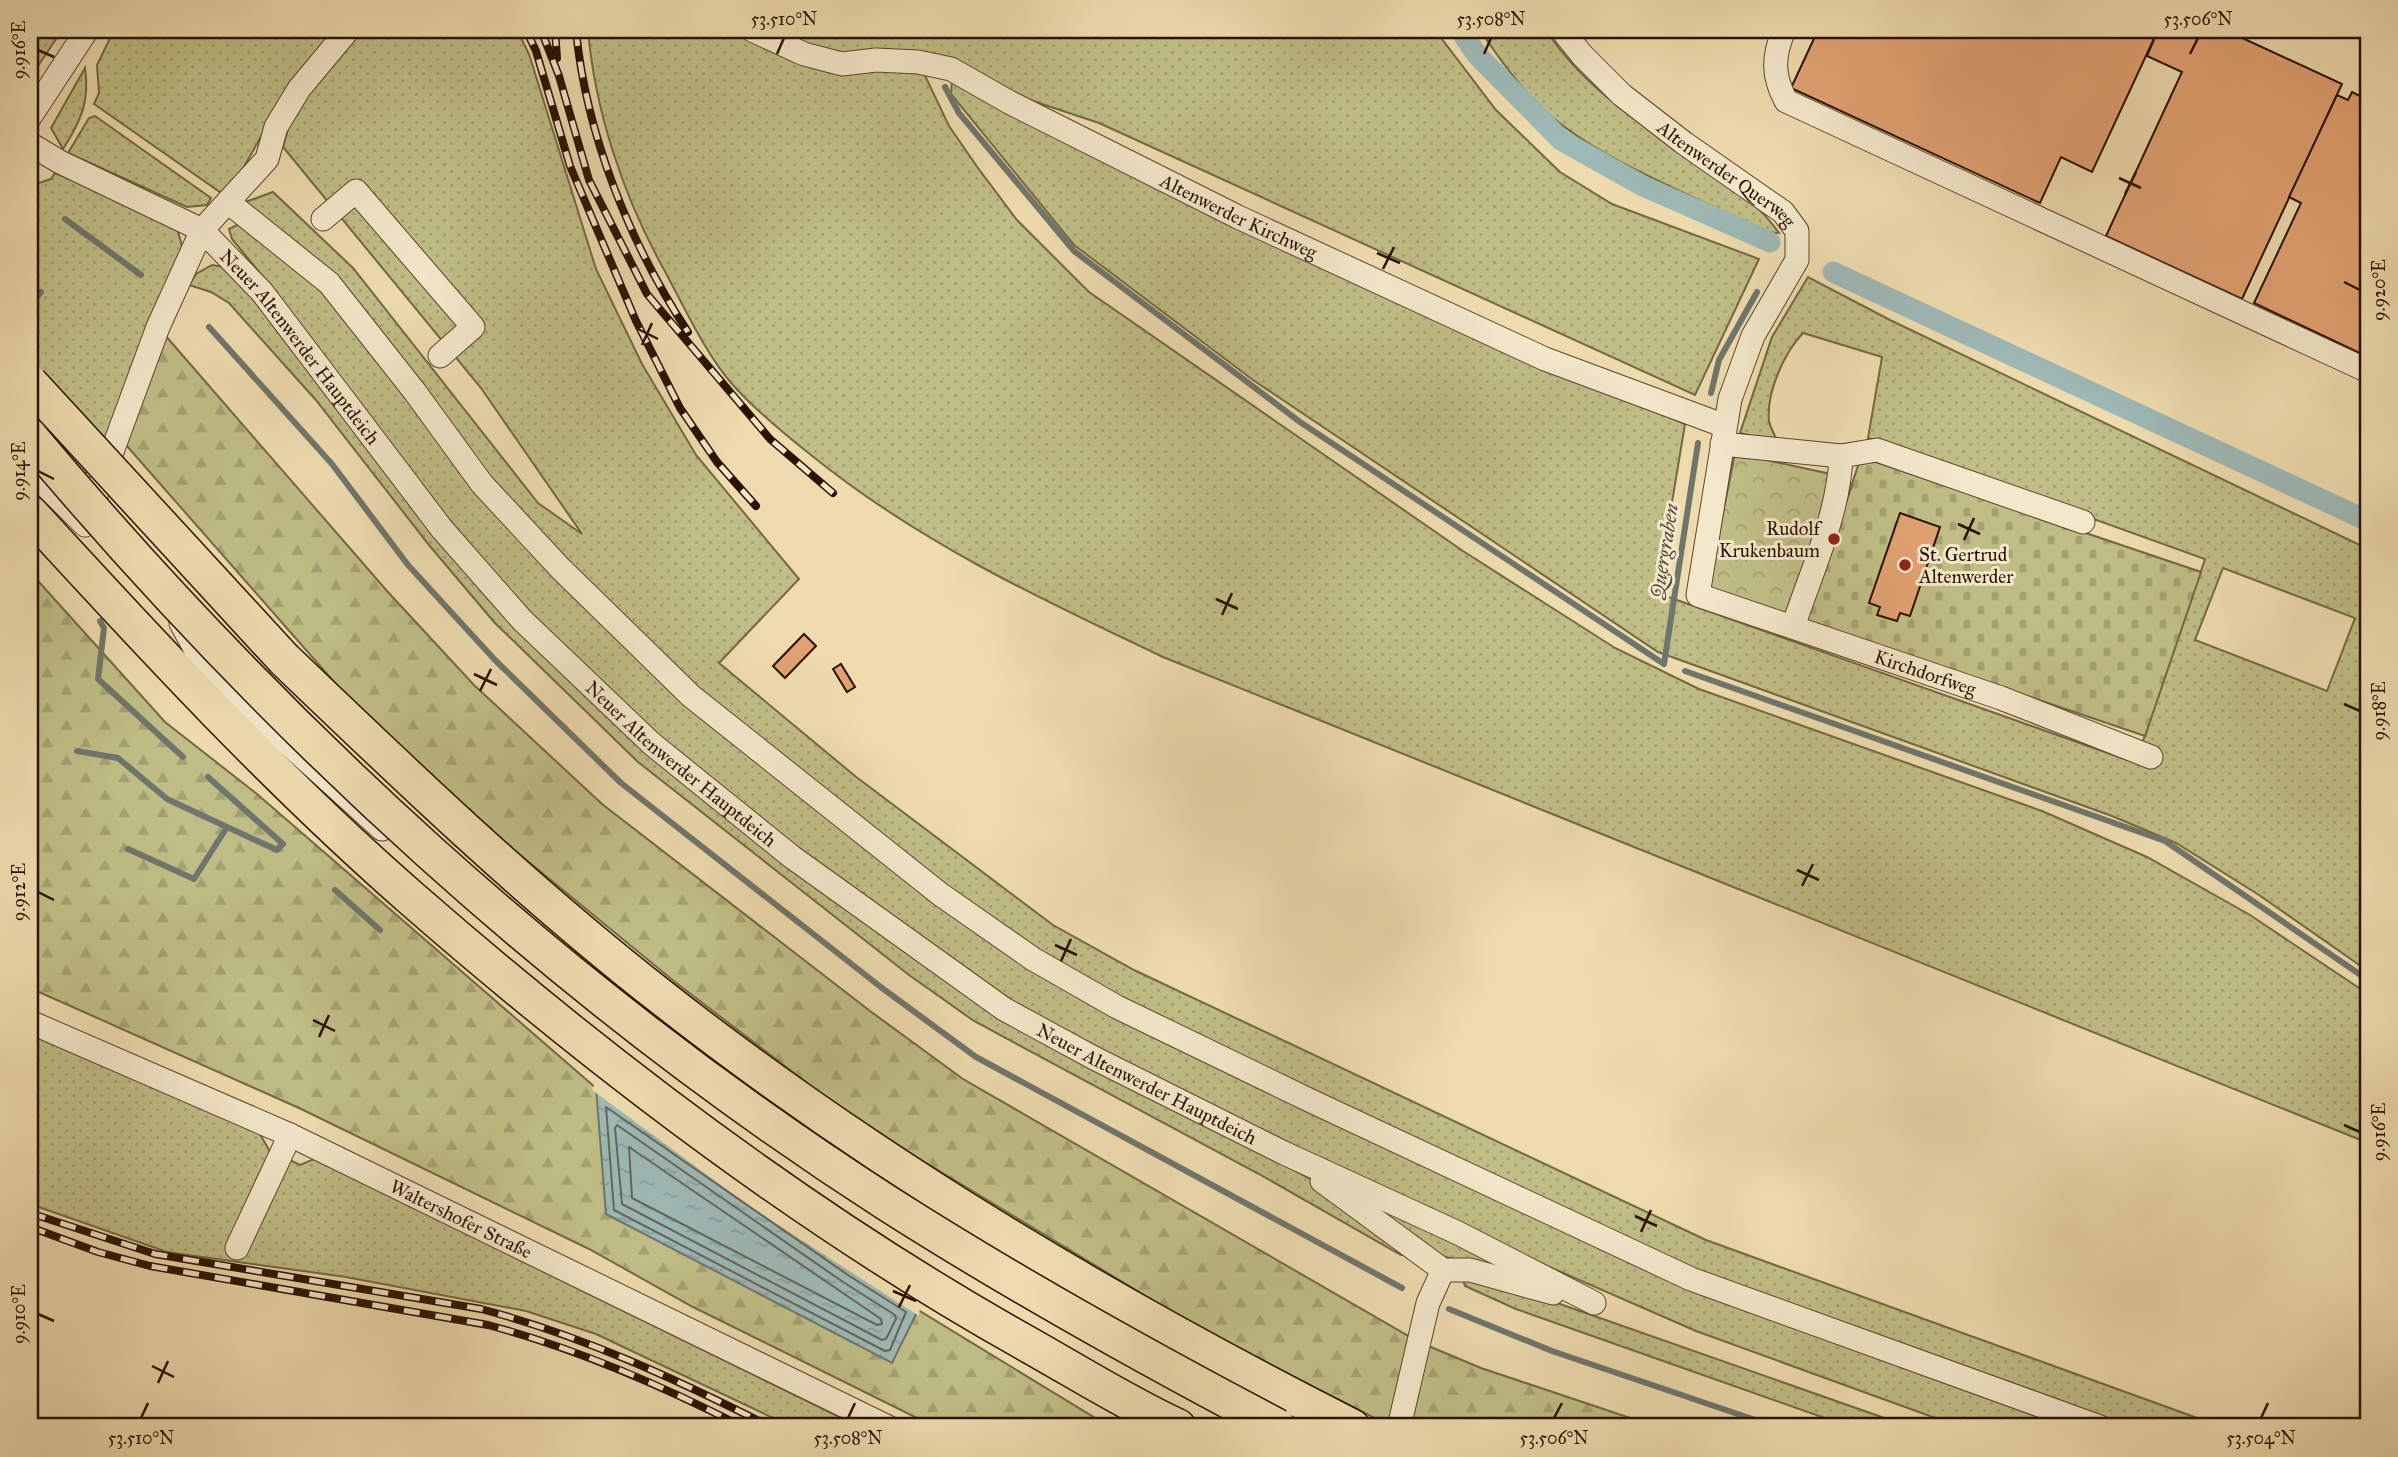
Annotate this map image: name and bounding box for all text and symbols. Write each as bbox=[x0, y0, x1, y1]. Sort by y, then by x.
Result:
text: 53.510°N bbox=[751, 8, 817, 30]
text: 53.508°N bbox=[1456, 8, 1526, 30]
text: 53.506°N bbox=[2164, 8, 2232, 30]
text: 9.916°E bbox=[8, 21, 30, 79]
street label: Altenwerder Querweg bbox=[1652, 115, 1802, 232]
street label: Altenwerder Kirchweg bbox=[1156, 168, 1321, 265]
street label: Neuer Altenwerder Hauptdeich bbox=[215, 244, 385, 449]
text: 9.920°E bbox=[2368, 259, 2390, 321]
text: 9.914°E bbox=[8, 441, 30, 501]
water label: Quergraben bbox=[1643, 501, 1684, 601]
place label: Rudolf Krukenbaum bbox=[1719, 517, 1823, 562]
marker: Rudolf Krukenbaum bbox=[1826, 531, 1842, 547]
place label: St. Gertrud Altenwerder bbox=[1918, 543, 2014, 588]
marker: St. Gertrud Altenwerder bbox=[1897, 557, 1913, 573]
street label: Kirchdorfweg bbox=[1872, 644, 1980, 701]
street label: Neuer Altenwerder Hauptdeich bbox=[581, 676, 782, 852]
text: 9.918°E bbox=[2368, 681, 2390, 741]
text: 9.912°E bbox=[8, 863, 30, 921]
street label: Neuer Altenwerder Hauptdeich bbox=[1033, 1018, 1261, 1149]
text: 9.916°E bbox=[2368, 1103, 2390, 1161]
street label: Waltershofer Straße bbox=[386, 1174, 536, 1263]
text: 9.910°E bbox=[8, 1284, 30, 1344]
text: 53.510°N bbox=[108, 1427, 174, 1449]
text: 53.508°N bbox=[813, 1427, 883, 1449]
text: 53.506°N bbox=[1520, 1427, 1588, 1449]
text: 53.504°N bbox=[2226, 1427, 2296, 1449]

